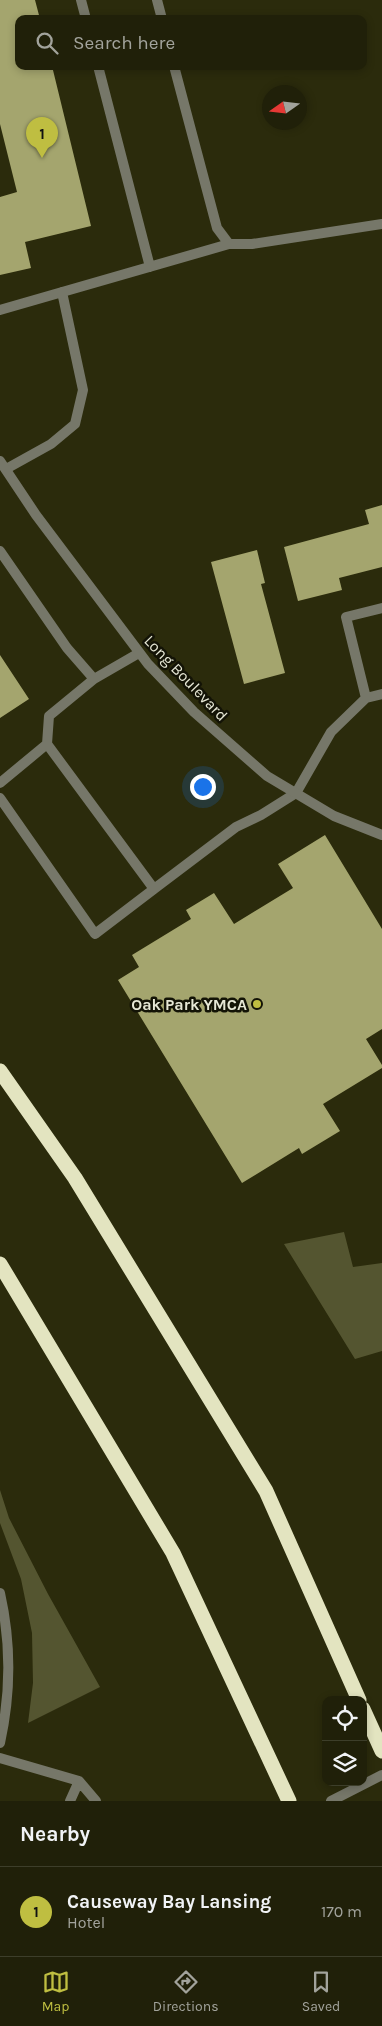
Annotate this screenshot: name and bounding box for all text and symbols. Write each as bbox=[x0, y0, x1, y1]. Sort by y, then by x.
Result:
search box bbox=[15, 15, 367, 70]
icon: search bbox=[33, 29, 61, 57]
text: Search here bbox=[73, 32, 175, 54]
north arrow bbox=[262, 85, 307, 130]
pin: 1 bbox=[26, 117, 58, 158]
street label: Long Boulevard bbox=[140, 631, 232, 725]
your location bbox=[190, 774, 216, 800]
place label: Oak Park YMCA bbox=[131, 995, 247, 1014]
marker: Oak Park YMCA bbox=[251, 998, 263, 1010]
map controls bbox=[322, 1696, 367, 1786]
button: locate bbox=[322, 1696, 367, 1741]
button: layers bbox=[322, 1741, 367, 1786]
text: Nearby bbox=[20, 1822, 90, 1846]
text: Causeway Bay Lansing bbox=[67, 1891, 271, 1913]
text: 1 bbox=[33, 1902, 39, 1921]
text: 170 m bbox=[321, 1902, 362, 1921]
text: Hotel bbox=[67, 1913, 105, 1932]
tab: Map bbox=[42, 1968, 70, 2015]
tab: Directions bbox=[153, 1968, 219, 2015]
tab: Saved bbox=[302, 1968, 340, 2015]

